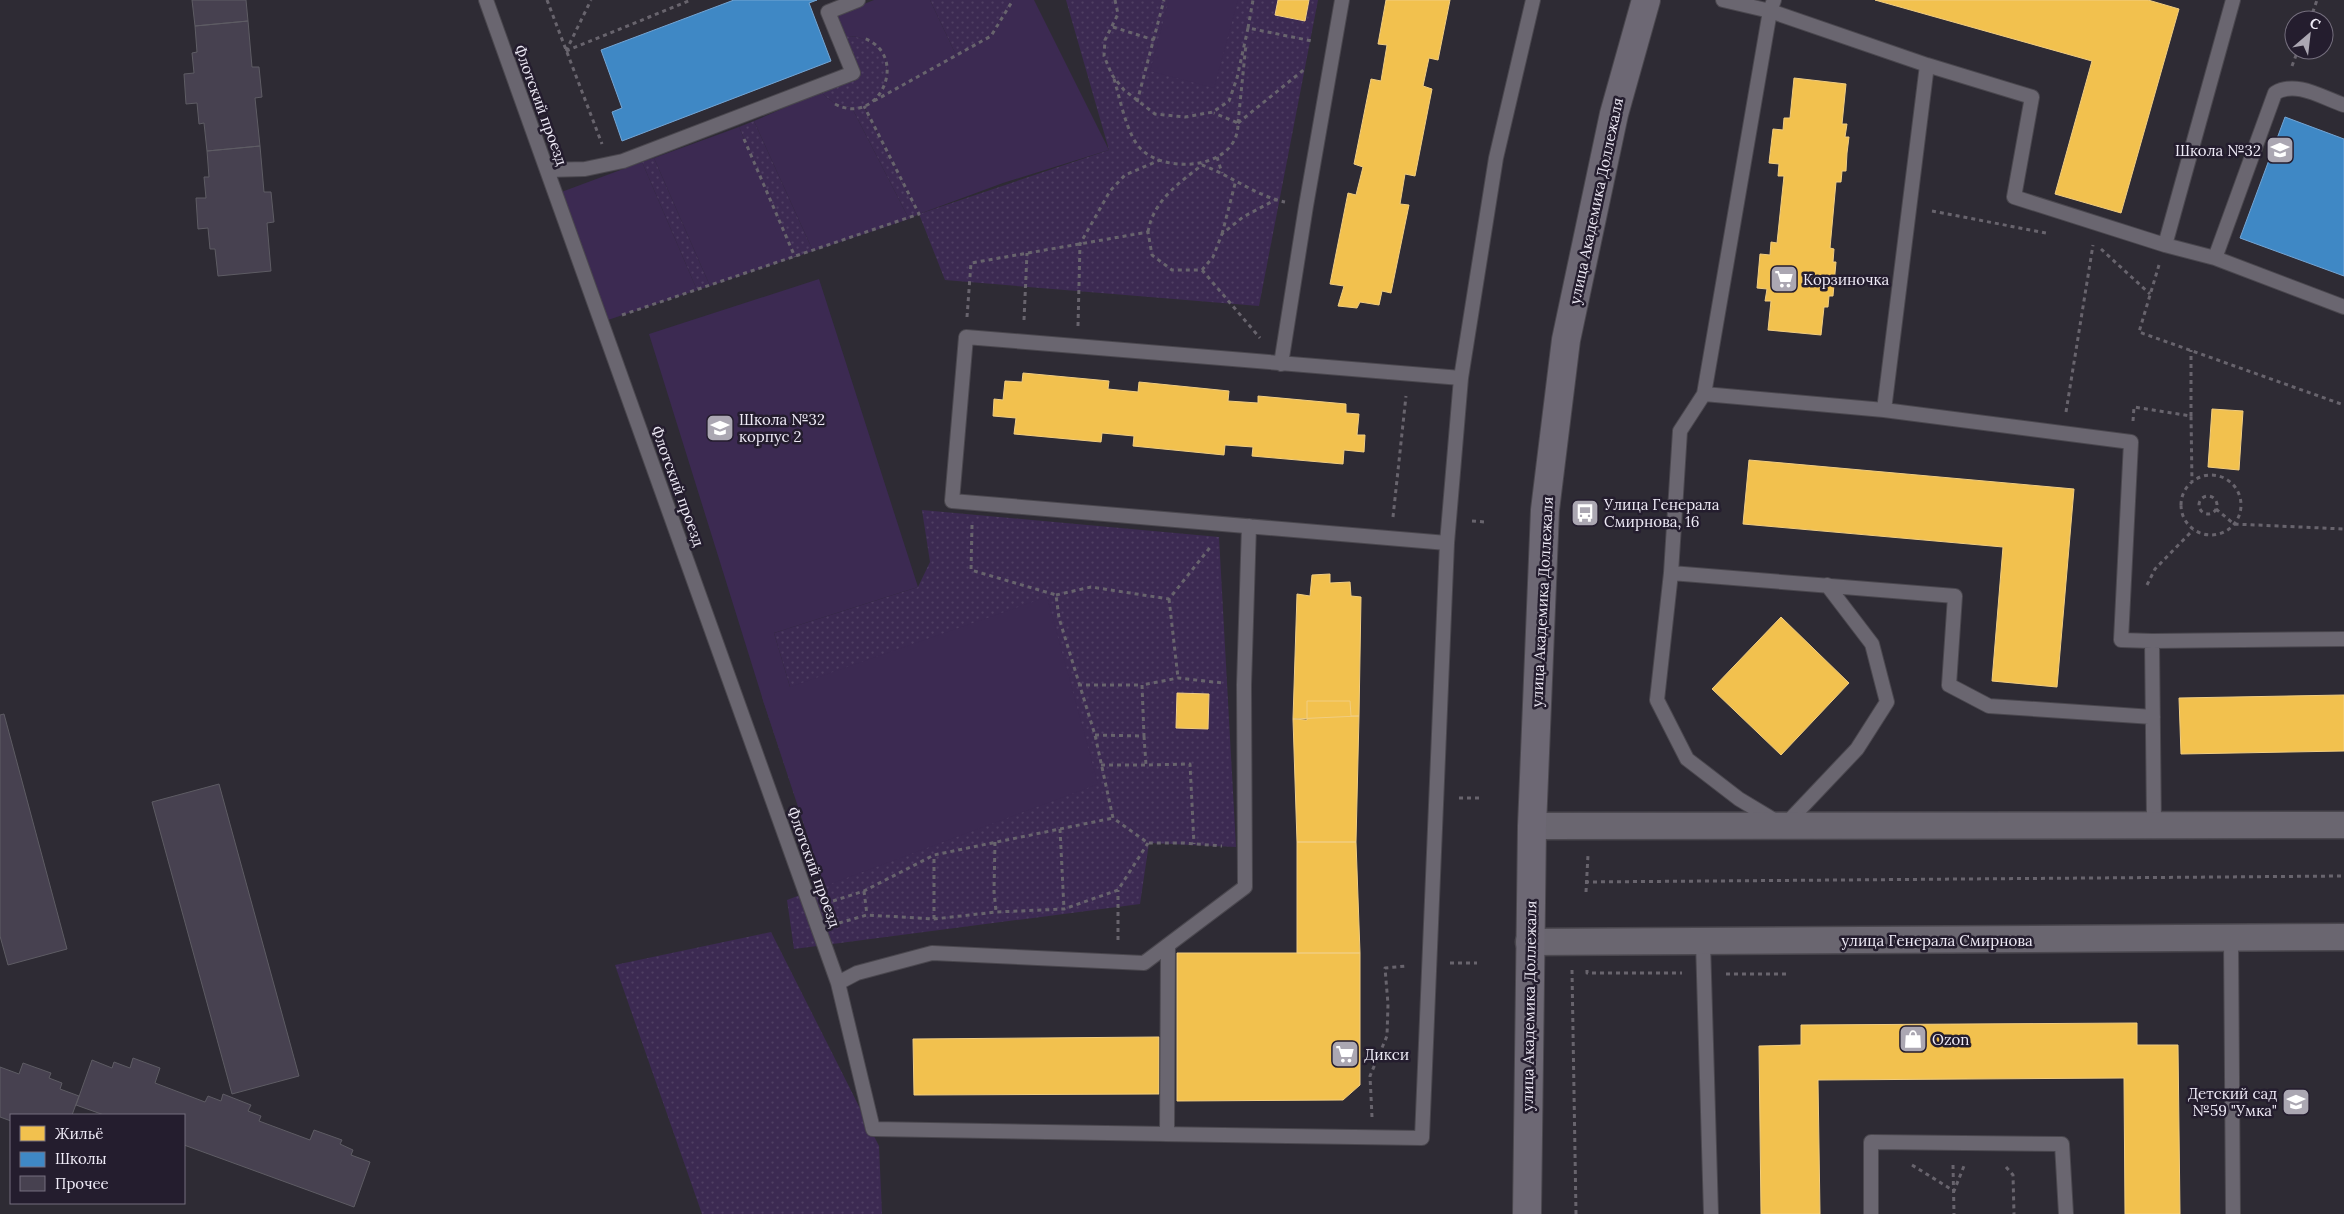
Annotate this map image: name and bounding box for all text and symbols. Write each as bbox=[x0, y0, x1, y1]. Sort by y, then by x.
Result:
north arrow bbox=[2284, 10, 2334, 60]
text: С bbox=[2307, 13, 2324, 34]
street label: Флотский проезд bbox=[510, 42, 572, 168]
street label: улица Академика Доллежаля bbox=[1565, 96, 1627, 306]
school or university icon: Школа №32 bbox=[2265, 135, 2295, 165]
place label: Школа №32 bbox=[2175, 141, 2261, 160]
supermarket icon: Корзиночка bbox=[1769, 264, 1799, 294]
place label: Корзиночка bbox=[1803, 270, 1890, 289]
place label: Школа №32 корпус 2 bbox=[739, 410, 825, 446]
school or university icon: Школа №32 корпус 2 bbox=[705, 413, 735, 443]
street label: Флотский проезд bbox=[647, 423, 709, 549]
place label: Улица Генерала Смирнова, 16 bbox=[1603, 495, 1720, 531]
street label: улица Академика Доллежаля bbox=[1527, 496, 1557, 708]
bus stop icon: Улица Генерала Смирнова, 16 bbox=[1570, 498, 1600, 528]
street label: Флотский проезд bbox=[783, 804, 845, 930]
street label: улица Академика Доллежаля bbox=[1518, 900, 1540, 1112]
street label: улица Генерала Смирнова bbox=[1841, 931, 2033, 950]
shop icon: Ozon bbox=[1898, 1024, 1928, 1054]
place label: Ozon bbox=[1932, 1030, 1969, 1049]
supermarket icon: Дикси bbox=[1330, 1039, 1360, 1069]
place label: Дикси bbox=[1364, 1045, 1409, 1064]
place label: Детский сад №59 "Умка" bbox=[2188, 1084, 2277, 1120]
school or university icon: Детский сад №59 "Умка" bbox=[2281, 1087, 2311, 1117]
legend bbox=[10, 1114, 185, 1204]
text: Жильё bbox=[55, 1124, 103, 1143]
text: Школы bbox=[55, 1149, 107, 1168]
text: Прочее bbox=[55, 1174, 109, 1193]

